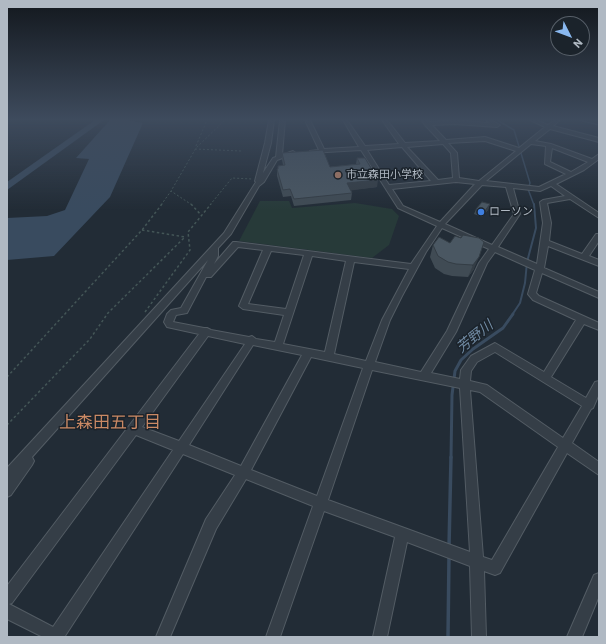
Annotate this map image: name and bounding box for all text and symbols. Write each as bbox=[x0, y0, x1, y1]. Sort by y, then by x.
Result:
north arrow bbox=[550, 16, 590, 56]
text: N bbox=[570, 36, 586, 51]
place label: 市立森田小学校 bbox=[346, 168, 423, 182]
marker: 市立森田小学校 bbox=[333, 170, 343, 180]
place label: ローソン bbox=[489, 205, 533, 219]
marker: ローソン bbox=[476, 207, 486, 217]
water label: 芳野川 bbox=[453, 317, 497, 357]
district label: 上森田五丁目 bbox=[59, 413, 161, 433]

